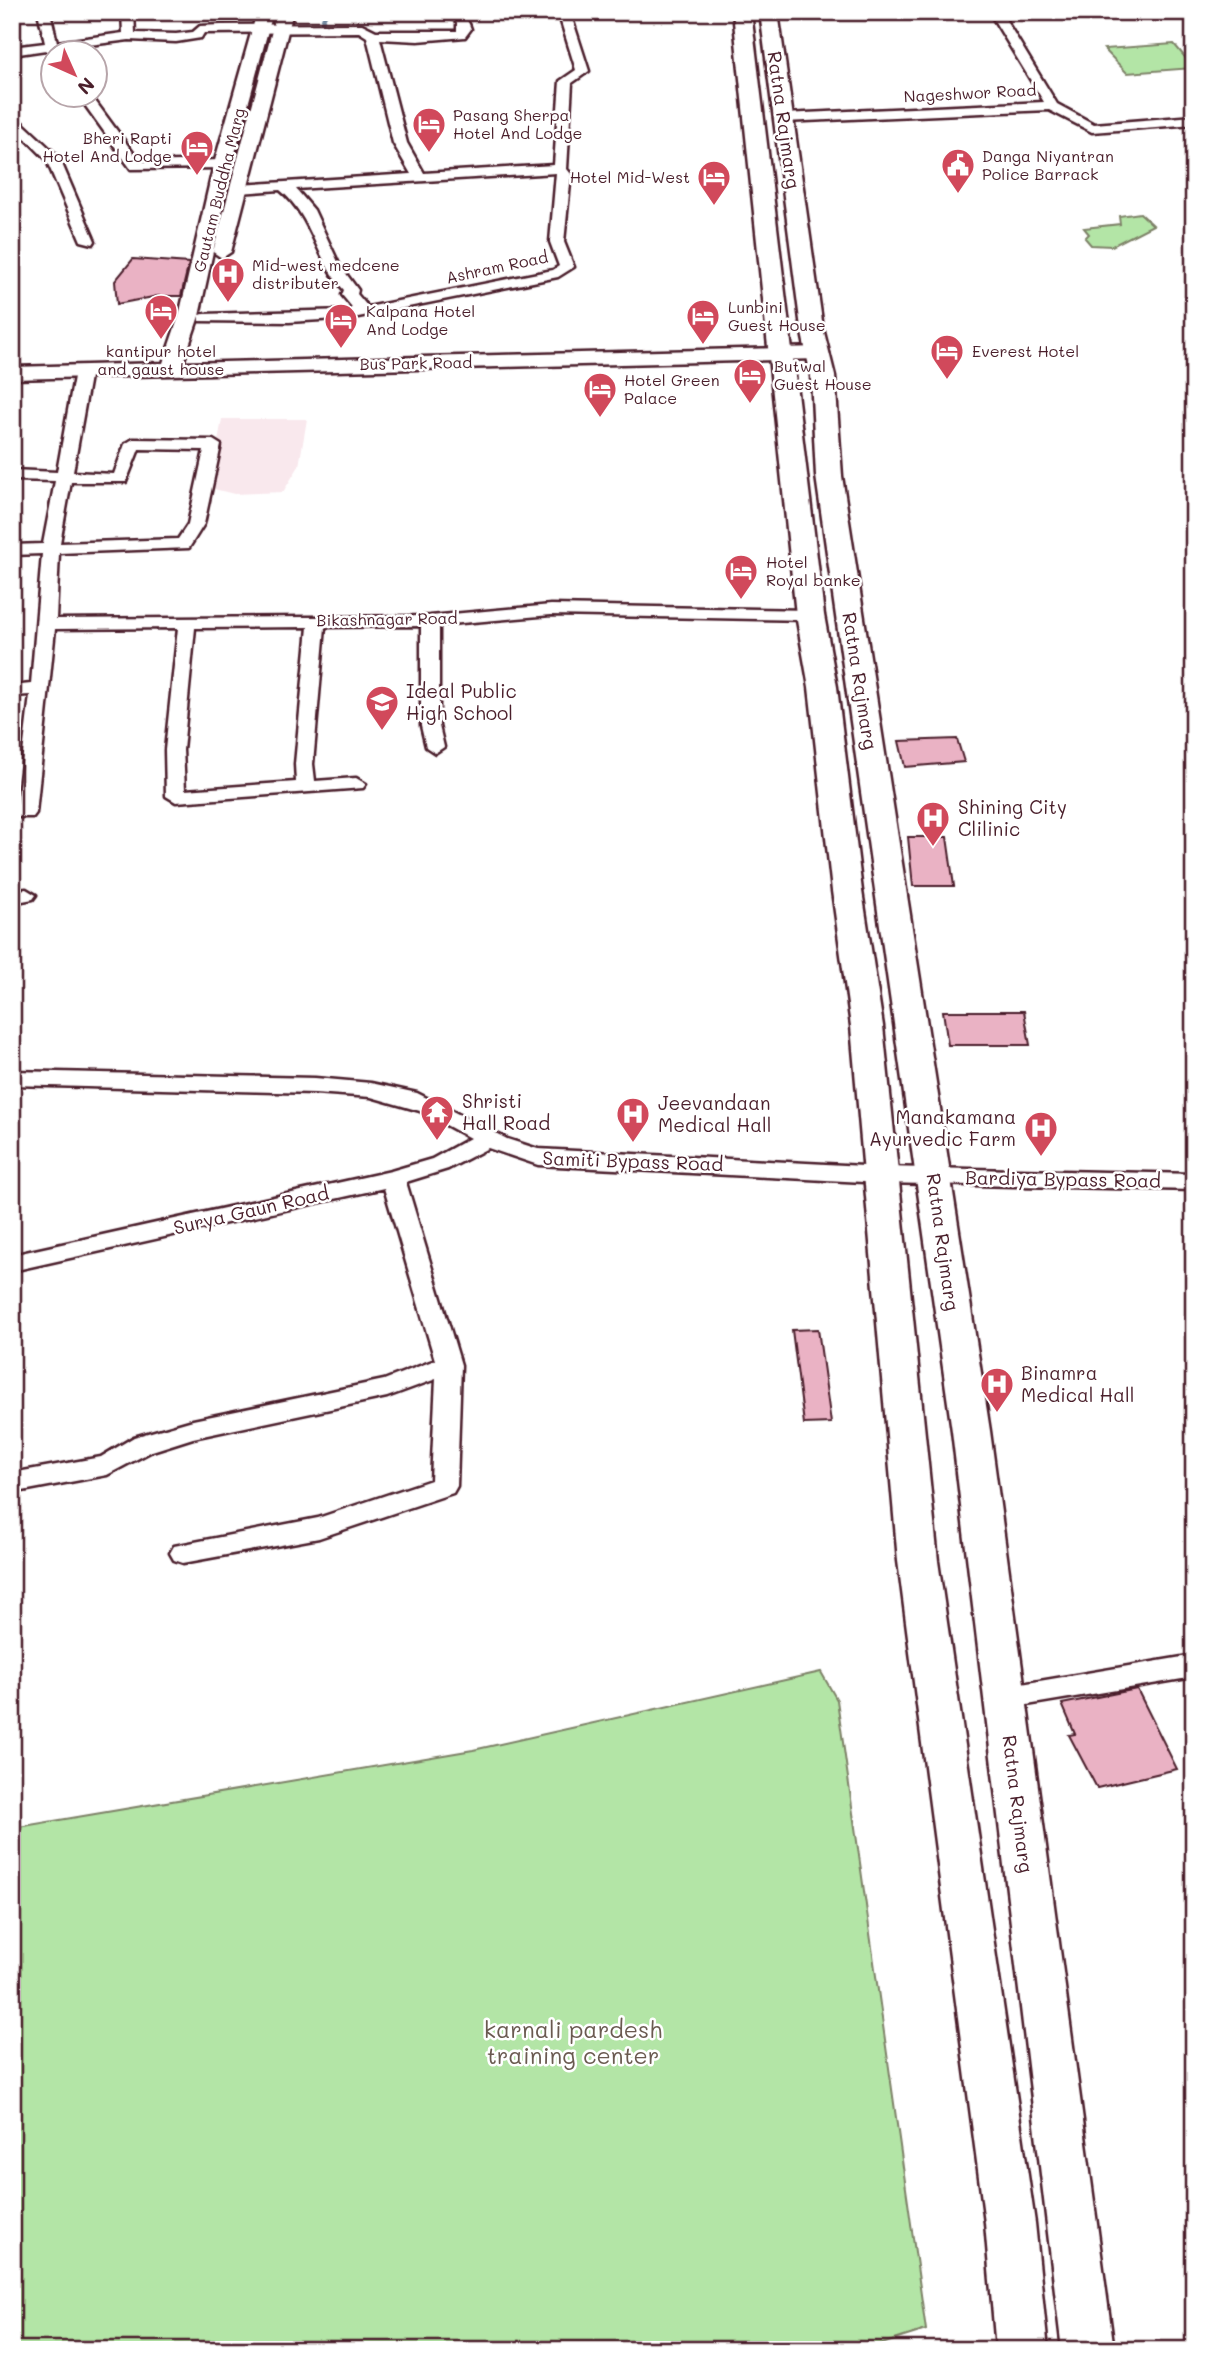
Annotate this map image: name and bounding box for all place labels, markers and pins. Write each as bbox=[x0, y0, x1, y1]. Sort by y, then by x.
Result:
place label: Pasang Sherpa Hotel And Lodge bbox=[453, 104, 582, 143]
hotel icon: Pasang Sherpa Hotel And Lodge bbox=[410, 105, 448, 154]
place label: Bheri Rapti Hotel And Lodge bbox=[43, 127, 172, 166]
hotel icon: Bheri Rapti Hotel And Lodge bbox=[178, 128, 216, 177]
place label: Danga Niyantran Police Barrack bbox=[982, 145, 1114, 184]
public building icon: Danga Niyantran Police Barrack bbox=[939, 146, 977, 195]
hotel icon: Hotel Mid-West bbox=[695, 158, 733, 207]
place label: Hotel Mid-West bbox=[570, 166, 690, 187]
place label: Mid-west medcene distributer bbox=[252, 254, 400, 293]
hospital icon: Mid-west medcene distributer bbox=[209, 255, 247, 304]
hotel icon: kantipur hotel and gaust house bbox=[142, 292, 180, 341]
place label: Lunbini Guest House bbox=[728, 296, 826, 335]
hotel icon: Lunbini Guest House bbox=[684, 297, 722, 346]
place label: Kalpana Hotel And Lodge bbox=[366, 300, 475, 339]
hotel icon: Kalpana Hotel And Lodge bbox=[322, 301, 360, 350]
hotel icon: Everest Hotel bbox=[928, 332, 966, 381]
place label: kantipur hotel and gaust house bbox=[98, 340, 224, 379]
place label: Everest Hotel bbox=[972, 340, 1079, 361]
place label: Butwal Guest House bbox=[774, 355, 872, 394]
hotel icon: Butwal Guest House bbox=[731, 356, 769, 405]
place label: Hotel Green Palace bbox=[624, 369, 720, 408]
hotel icon: Hotel Green Palace bbox=[581, 370, 619, 419]
place label: Hotel Royal banke bbox=[766, 551, 861, 590]
hotel icon: Hotel Royal banke bbox=[722, 552, 760, 601]
place label: Ideal Public High School bbox=[406, 678, 517, 725]
school or university icon: Ideal Public High School bbox=[363, 683, 401, 732]
place label: Shining City Clilinic bbox=[958, 794, 1067, 841]
hospital icon: Shining City Clilinic bbox=[914, 799, 952, 848]
place label: Shristi Hall Road bbox=[462, 1088, 550, 1135]
place label: Jeevandaan Medical Hall bbox=[658, 1090, 772, 1137]
temple icon: Shristi Hall Road bbox=[418, 1093, 456, 1142]
hospital icon: Jeevandaan Medical Hall bbox=[614, 1095, 652, 1144]
place label: Manakamana Ayurvedic Farm bbox=[869, 1104, 1016, 1151]
hospital icon: Manakamana Ayurvedic Farm bbox=[1022, 1109, 1060, 1158]
place label: Binamra Medical Hall bbox=[1021, 1360, 1135, 1407]
hospital icon: Binamra Medical Hall bbox=[978, 1365, 1016, 1414]

